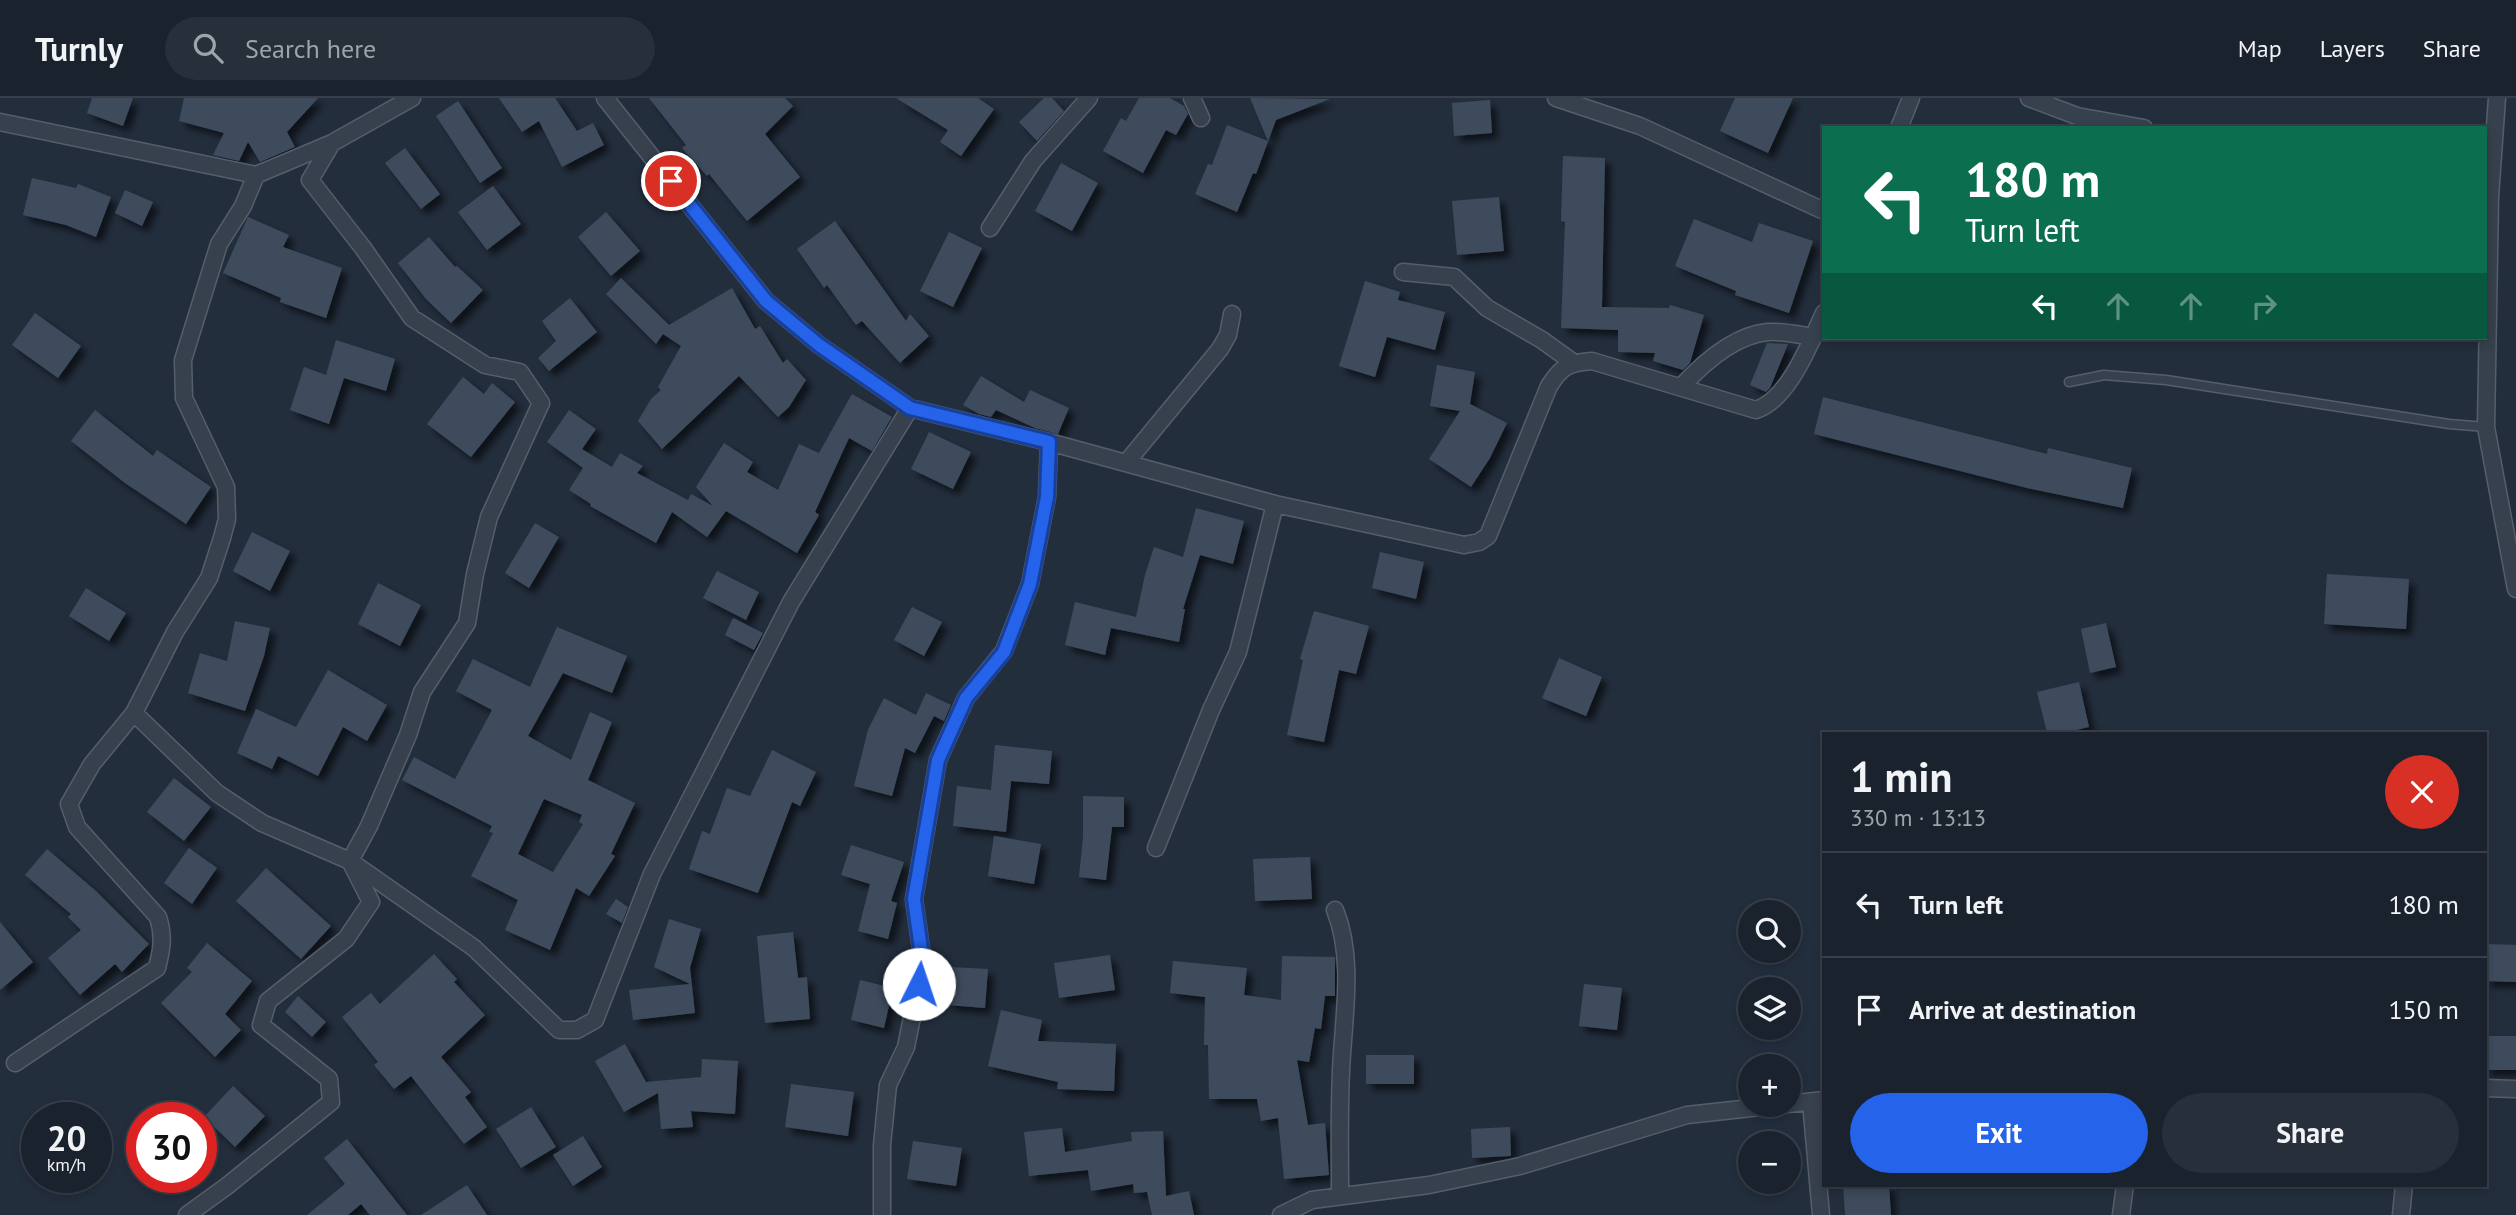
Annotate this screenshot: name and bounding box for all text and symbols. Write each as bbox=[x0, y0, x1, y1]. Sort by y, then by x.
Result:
search box bbox=[165, 17, 655, 80]
text: Turnly bbox=[35, 27, 123, 70]
icon: search bbox=[189, 29, 227, 67]
text: Search here bbox=[245, 32, 376, 65]
text: Map bbox=[2238, 33, 2282, 64]
text: Layers bbox=[2320, 33, 2385, 64]
text: Share bbox=[2423, 33, 2481, 64]
text: 180 m bbox=[1965, 147, 2100, 211]
pin bbox=[641, 151, 701, 211]
icon: left bbox=[1850, 154, 1941, 245]
icon: arrive bbox=[652, 162, 690, 200]
text: Turn left bbox=[1965, 209, 2080, 251]
icon: left bbox=[2026, 287, 2064, 325]
icon: ahead bbox=[2099, 287, 2137, 325]
icon: ahead bbox=[2172, 287, 2210, 325]
icon: right bbox=[2245, 287, 2283, 325]
text: 1 min bbox=[1850, 749, 1952, 804]
button: close bbox=[2385, 755, 2459, 829]
text: 330 m · 13:13 bbox=[1850, 803, 1986, 832]
icon: left bbox=[1850, 886, 1888, 924]
text: Turn left bbox=[1909, 888, 2003, 921]
text: 180 m bbox=[2388, 888, 2459, 921]
map controls bbox=[1738, 900, 1801, 1194]
button: search bbox=[1738, 900, 1801, 963]
position arrow bbox=[882, 947, 956, 1021]
button: layers bbox=[1738, 977, 1801, 1040]
icon: arrive bbox=[1850, 991, 1888, 1029]
text: Arrive at destination bbox=[1909, 993, 2136, 1026]
text: 150 m bbox=[2388, 993, 2459, 1026]
button: + bbox=[1738, 1054, 1801, 1117]
button: Exit bbox=[1850, 1093, 2148, 1173]
button: Share bbox=[2162, 1093, 2459, 1173]
speed limit sign: 30 bbox=[126, 1102, 217, 1193]
text: 20 bbox=[47, 1115, 86, 1161]
button: − bbox=[1738, 1131, 1801, 1194]
text: km/h bbox=[47, 1153, 86, 1176]

